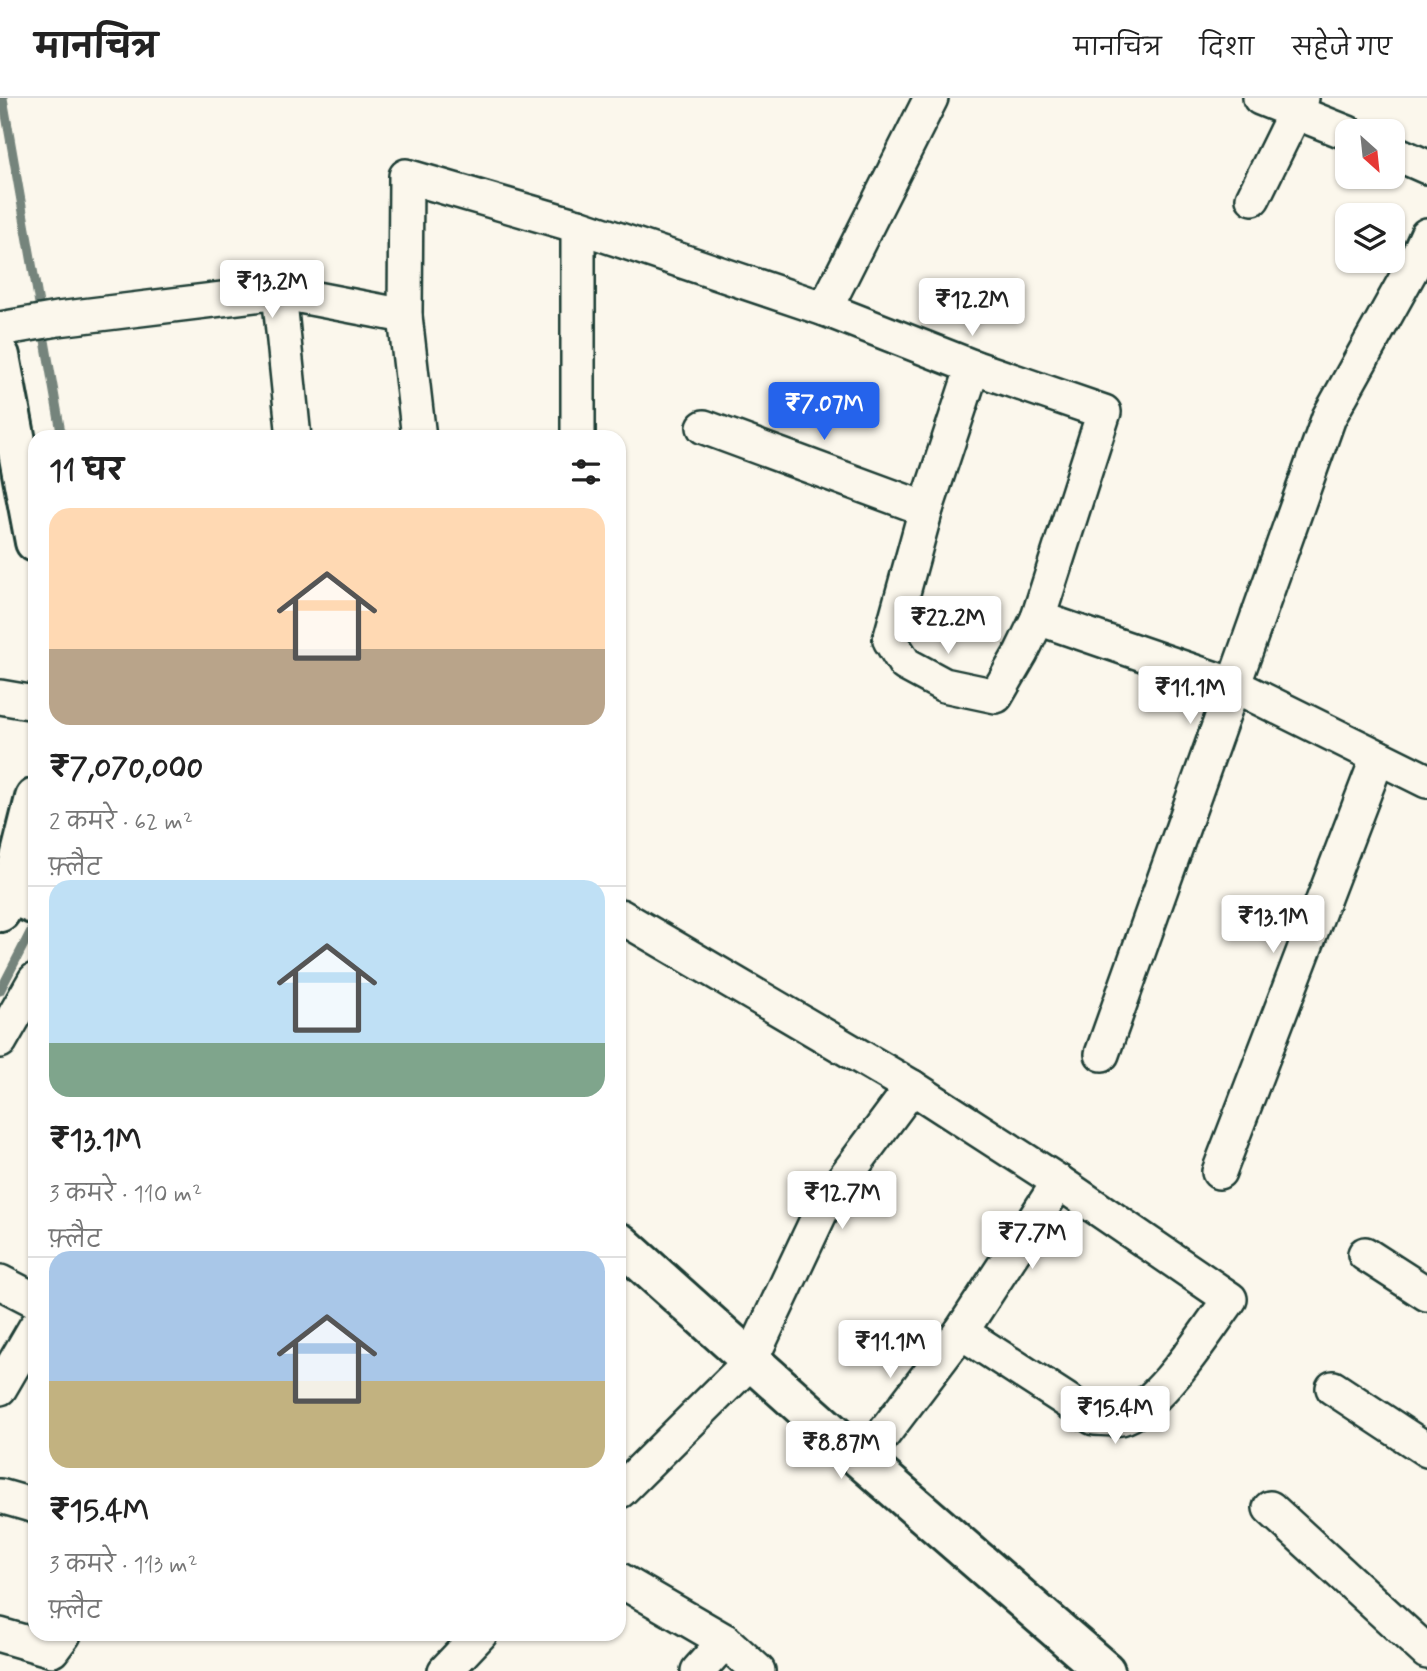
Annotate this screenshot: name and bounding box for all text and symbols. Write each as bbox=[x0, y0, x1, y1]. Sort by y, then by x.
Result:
text: मानचित्र bbox=[35, 26, 158, 70]
text: मानचित्र bbox=[1074, 33, 1162, 64]
text: दिशा bbox=[1200, 33, 1254, 64]
text: सहेजे गए bbox=[1292, 33, 1392, 64]
north arrow bbox=[1335, 119, 1405, 189]
map controls bbox=[1335, 119, 1405, 273]
button: layers bbox=[1335, 203, 1405, 273]
pin: ₹13.2M bbox=[215, 260, 329, 320]
text: ₹13.2M bbox=[236, 268, 308, 298]
pin: ₹12.2M bbox=[915, 278, 1029, 338]
text: ₹12.2M bbox=[935, 286, 1009, 316]
pin: ₹7.07M bbox=[767, 382, 881, 442]
text: ₹7.07M bbox=[784, 390, 864, 420]
text: 11 घर bbox=[49, 452, 123, 491]
icon: filters bbox=[567, 453, 605, 491]
icon: home bbox=[264, 553, 390, 679]
pin: ₹22.2M bbox=[891, 596, 1005, 656]
text: ₹22.2M bbox=[910, 604, 986, 634]
pin: ₹11.1M bbox=[1133, 666, 1247, 726]
text: ₹11.1M bbox=[1154, 674, 1226, 704]
text: ₹7,070,000 bbox=[49, 749, 203, 788]
text: 2 कमरे · 62 m² bbox=[49, 808, 193, 838]
text: फ़्लैट bbox=[49, 854, 101, 884]
pin: ₹13.1M bbox=[1216, 896, 1330, 955]
text: ₹13.1M bbox=[1237, 903, 1309, 933]
icon: home bbox=[264, 925, 390, 1051]
text: ₹13.1M bbox=[49, 1121, 142, 1160]
pin: ₹12.7M bbox=[785, 1172, 899, 1231]
text: ₹12.7M bbox=[803, 1179, 881, 1209]
text: 3 कमरे · 110 m² bbox=[49, 1180, 202, 1210]
pin: ₹7.7M bbox=[983, 1212, 1081, 1271]
text: ₹7.7M bbox=[998, 1219, 1066, 1249]
text: फ़्लैट bbox=[49, 1226, 101, 1256]
icon: home bbox=[264, 1296, 390, 1422]
pin: ₹11.1M bbox=[833, 1320, 947, 1380]
text: ₹11.1M bbox=[854, 1328, 926, 1358]
pin: ₹15.4M bbox=[1058, 1386, 1172, 1446]
text: ₹15.4M bbox=[1077, 1394, 1153, 1424]
pin: ₹8.87M bbox=[784, 1422, 898, 1481]
text: ₹8.87M bbox=[802, 1429, 880, 1459]
text: ₹15.4M bbox=[49, 1492, 149, 1531]
text: 3 कमरे · 113 m² bbox=[49, 1551, 198, 1581]
text: फ़्लैट bbox=[49, 1597, 101, 1627]

